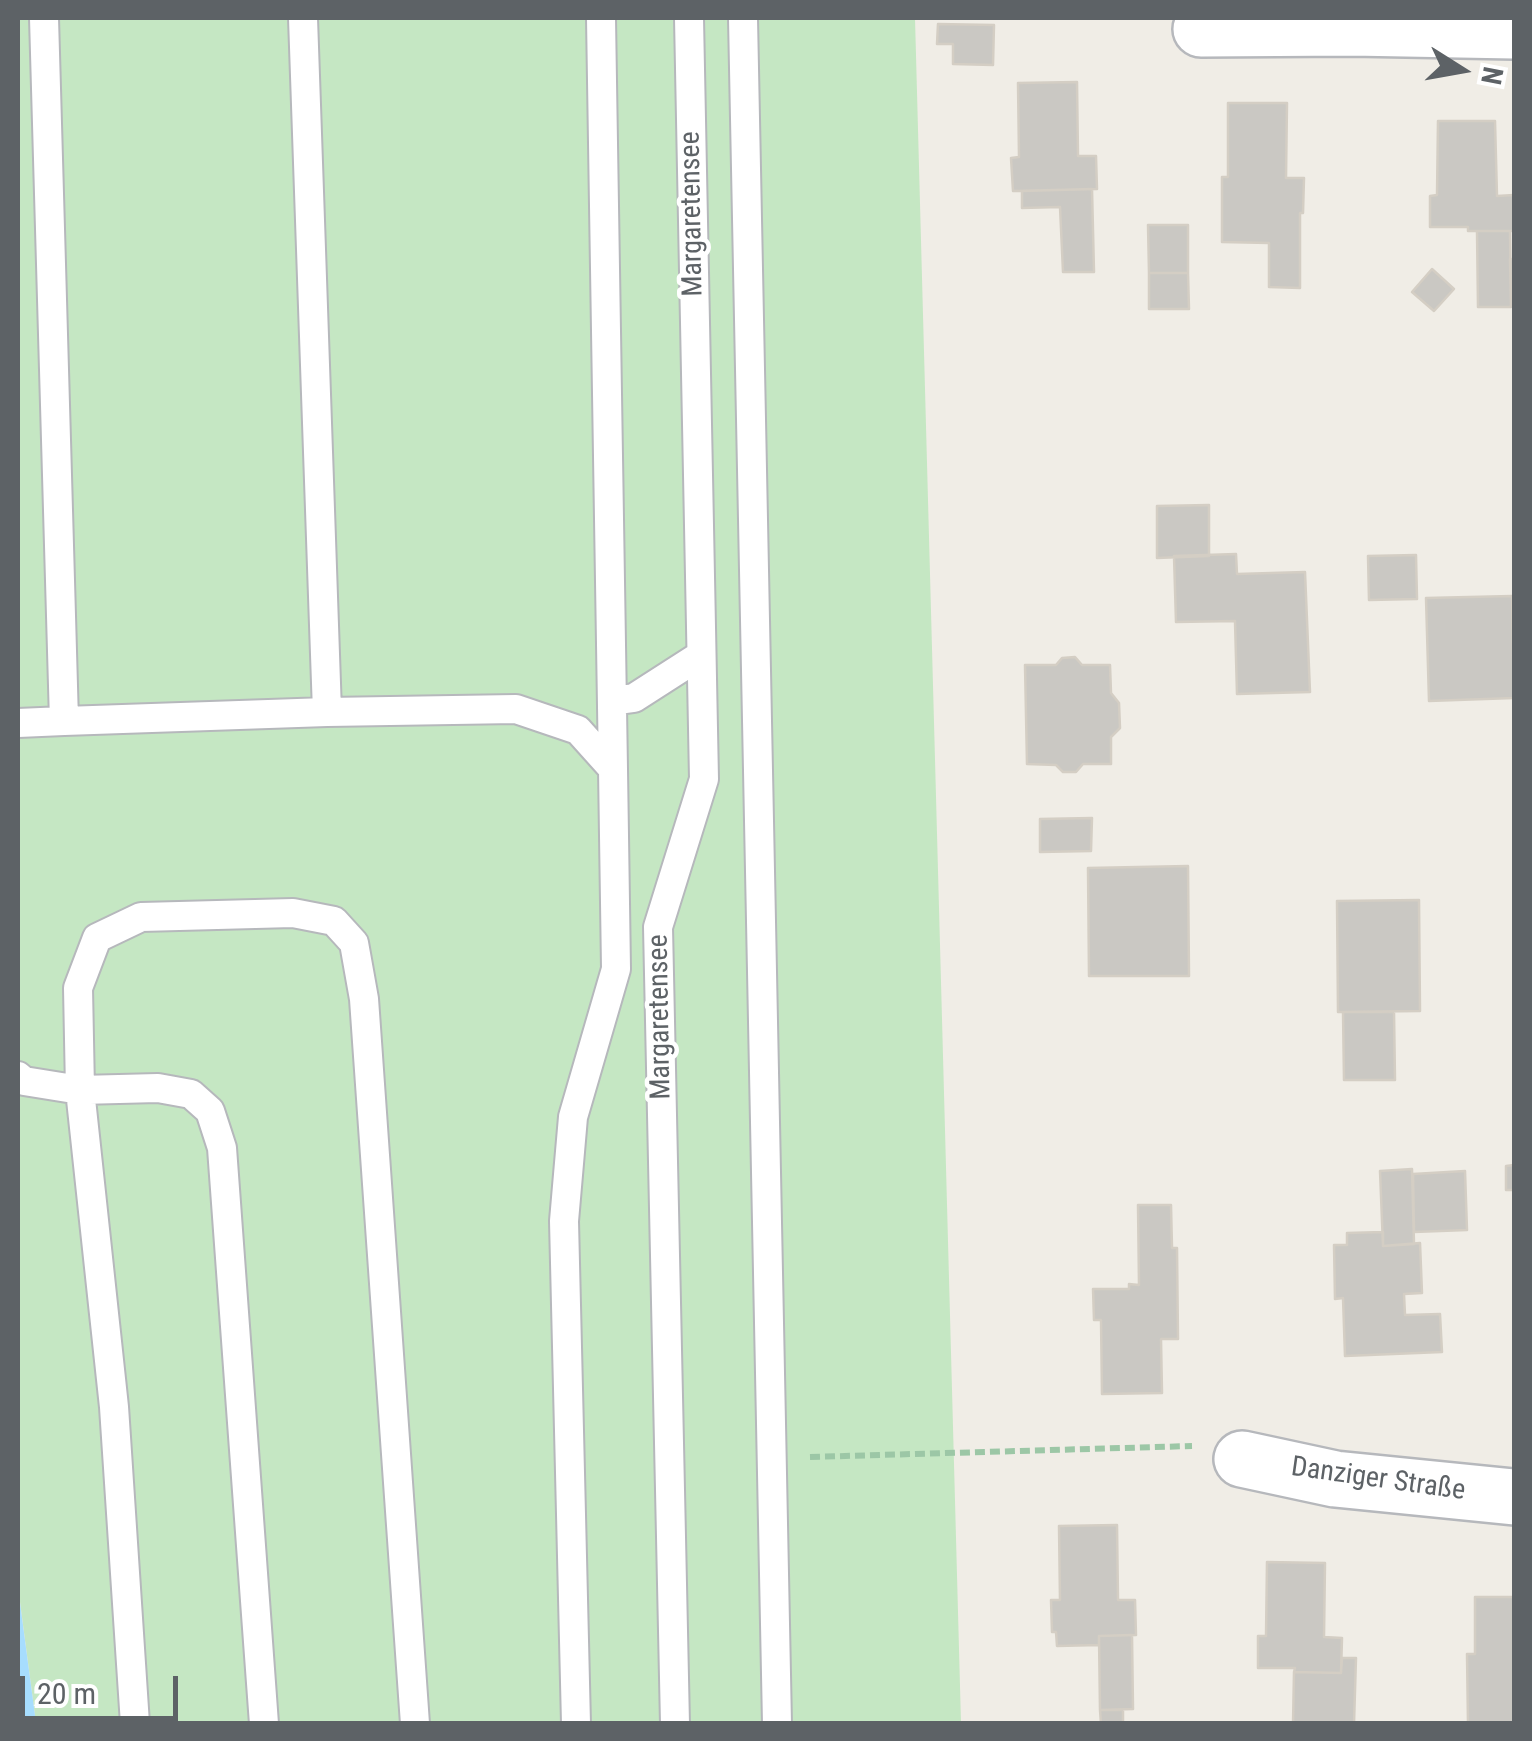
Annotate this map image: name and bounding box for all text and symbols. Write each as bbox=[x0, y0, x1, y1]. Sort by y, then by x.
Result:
north arrow bbox=[1412, 20, 1512, 120]
text: N bbox=[1474, 64, 1510, 87]
street label: Margaretensee bbox=[675, 131, 711, 297]
street label: Margaretensee bbox=[643, 934, 679, 1100]
street label: Danziger Straße bbox=[1289, 1451, 1467, 1509]
scale bar bbox=[25, 1656, 182, 1718]
text: 20 m bbox=[37, 1676, 96, 1711]

